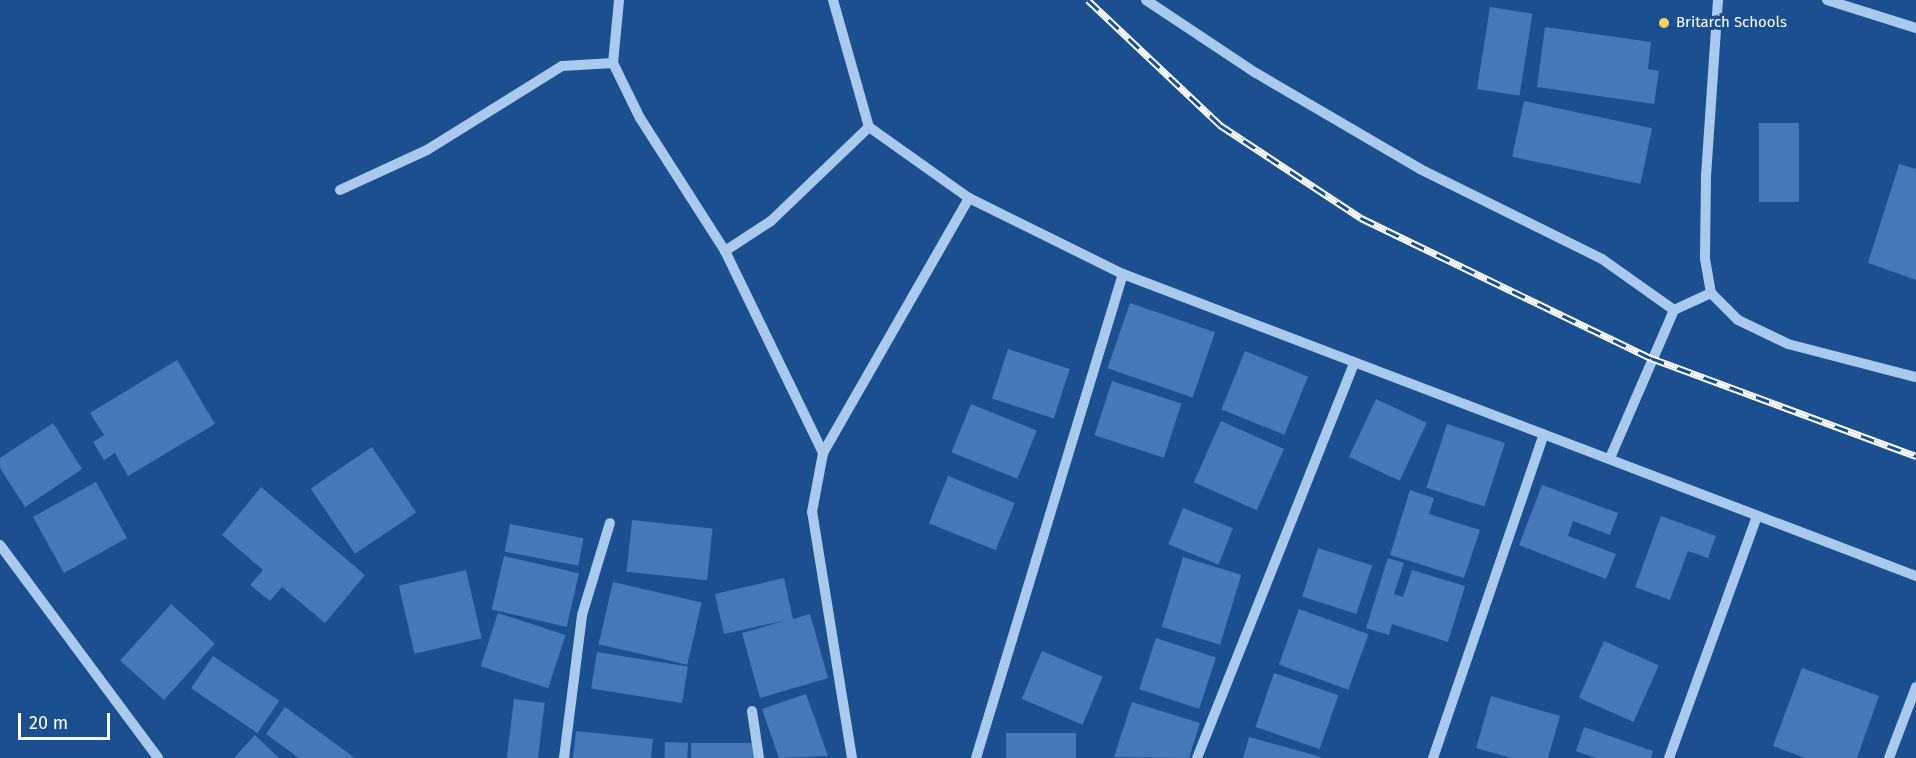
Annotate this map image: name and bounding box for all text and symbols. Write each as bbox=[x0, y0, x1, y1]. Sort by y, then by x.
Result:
place label: Britarch Schools bbox=[1676, 14, 1787, 32]
marker: Britarch Schools bbox=[1657, 16, 1671, 30]
scale bar bbox=[21, 701, 112, 739]
text: 20 m bbox=[29, 712, 68, 734]

